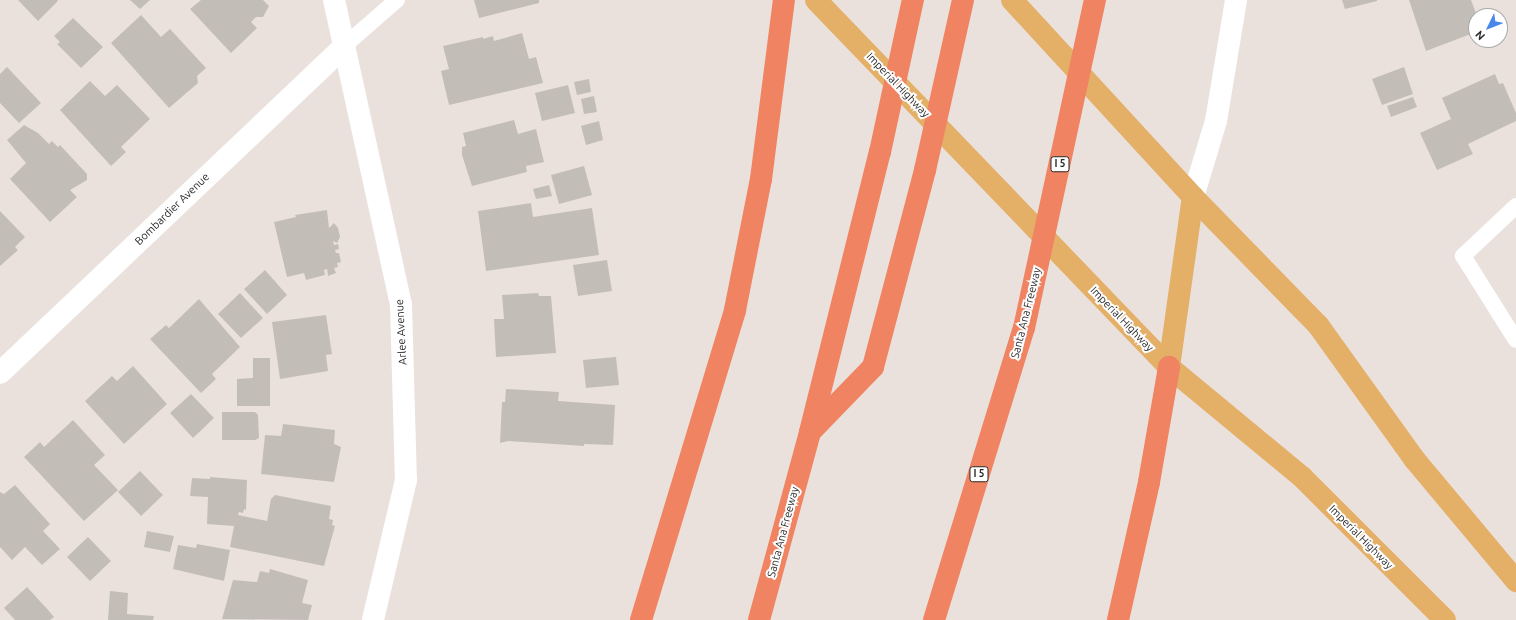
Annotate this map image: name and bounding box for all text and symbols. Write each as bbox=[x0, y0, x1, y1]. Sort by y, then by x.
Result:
north arrow bbox=[1468, 8, 1508, 48]
text: N bbox=[1473, 28, 1487, 43]
street label: Imperial Highway bbox=[864, 50, 932, 120]
road number: I 5 bbox=[1050, 156, 1070, 172]
street label: Bombardier Avenue bbox=[132, 170, 212, 248]
street label: Santa Ana Freeway bbox=[1008, 266, 1044, 360]
street label: Imperial Highway bbox=[1088, 284, 1156, 354]
street label: Arlee Avenue bbox=[393, 299, 409, 365]
road number: I 5 bbox=[969, 466, 989, 482]
street label: Santa Ana Freeway bbox=[765, 485, 801, 579]
street label: Imperial Highway bbox=[1326, 502, 1396, 572]

